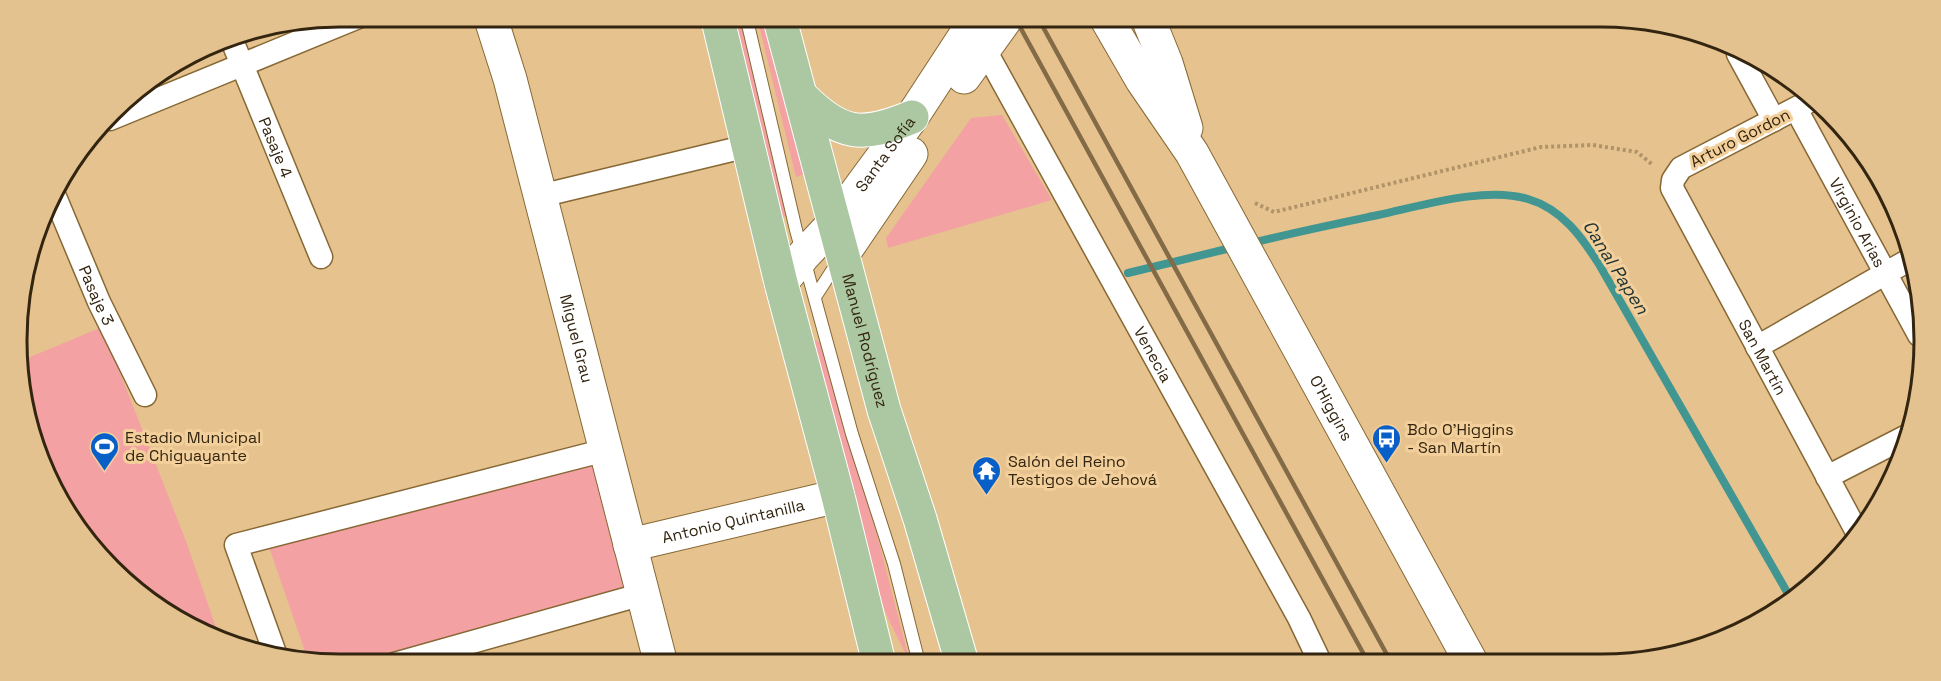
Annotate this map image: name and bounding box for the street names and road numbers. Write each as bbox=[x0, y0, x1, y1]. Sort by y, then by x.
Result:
street label: Arturo Gordon bbox=[1687, 104, 1793, 172]
street label: Santa Sofía bbox=[850, 112, 920, 196]
street label: Pasaje 4 bbox=[254, 114, 298, 181]
street label: Virginio Arias bbox=[1825, 174, 1891, 271]
street label: Pasaje 3 bbox=[74, 262, 119, 329]
street label: Manuel Rodríguez bbox=[838, 271, 893, 410]
street label: Miguel Grau bbox=[555, 292, 598, 385]
street label: San Martín bbox=[1734, 315, 1792, 399]
street label: Venecia bbox=[1129, 323, 1177, 386]
street label: O'Higgins bbox=[1305, 371, 1358, 444]
street label: Antonio Quintanilla bbox=[660, 494, 807, 548]

